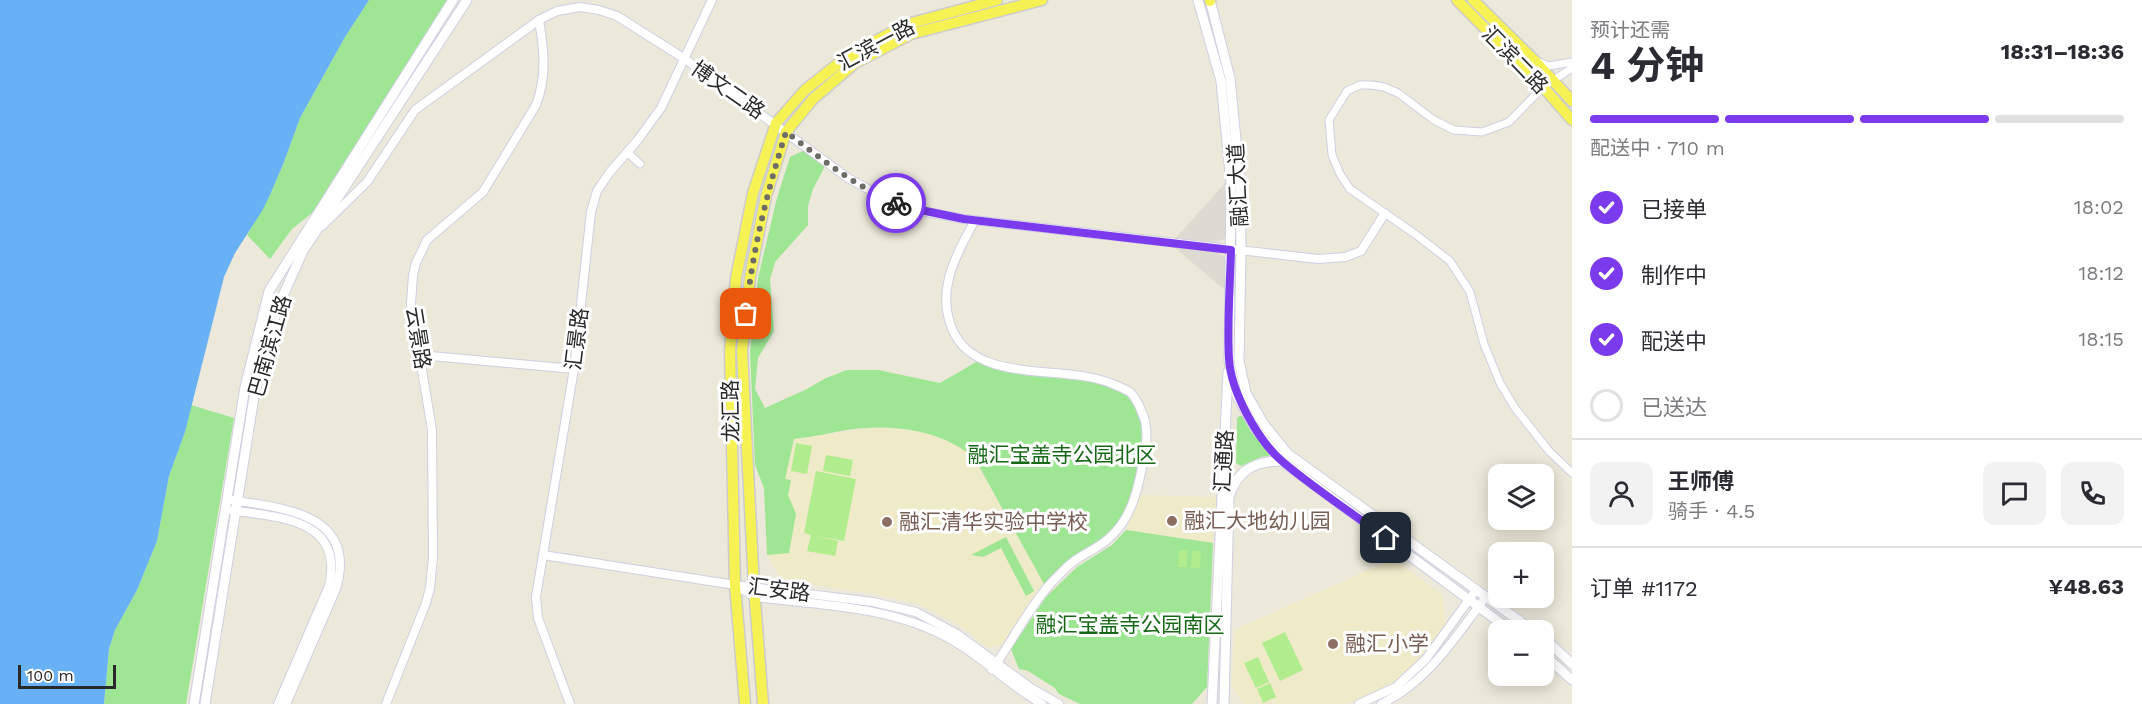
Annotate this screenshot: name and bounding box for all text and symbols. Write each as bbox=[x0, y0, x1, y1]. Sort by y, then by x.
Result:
street label: 汇滨一路 bbox=[833, 14, 919, 75]
text: 预计还需 bbox=[1590, 18, 1670, 42]
street label: 汇滨二路 bbox=[1477, 21, 1554, 99]
text: 18:31–18:36 bbox=[2001, 39, 2124, 64]
text: 4 分钟 bbox=[1590, 43, 1704, 88]
street label: 博文二路 bbox=[687, 55, 770, 124]
text: 配送中 · 710 m bbox=[1590, 136, 1725, 160]
street label: 融汇大道 bbox=[1223, 142, 1252, 228]
courier bbox=[866, 173, 926, 233]
icon: bike bbox=[880, 187, 913, 220]
icon: check bbox=[1590, 191, 1623, 224]
text: 18:02 bbox=[2074, 195, 2124, 219]
text: 已接单 bbox=[1641, 197, 1707, 222]
icon: check bbox=[1590, 257, 1623, 290]
text: 18:12 bbox=[2079, 261, 2124, 285]
text: 制作中 bbox=[1641, 263, 1707, 288]
pin bbox=[720, 288, 771, 339]
street label: 巴南滨江路 bbox=[243, 292, 296, 400]
icon: bag bbox=[729, 297, 762, 330]
street label: 云景路 bbox=[401, 305, 436, 371]
street label: 汇景路 bbox=[560, 306, 593, 372]
icon: check bbox=[1590, 323, 1623, 356]
text: 18:15 bbox=[2079, 327, 2124, 351]
text: 配送中 bbox=[1641, 329, 1707, 354]
street label: 龙汇路 bbox=[717, 379, 744, 443]
text: 已送达 bbox=[1641, 395, 1707, 420]
street label: 汇通路 bbox=[1209, 429, 1238, 493]
park label: 融汇宝盖寺公园北区 bbox=[968, 442, 1157, 467]
button: person bbox=[1590, 462, 1653, 525]
button: chat bbox=[1983, 462, 2046, 525]
button: phone bbox=[2061, 462, 2124, 525]
map controls bbox=[1488, 464, 1554, 686]
button: layers bbox=[1488, 464, 1554, 530]
text: 王师傅 bbox=[1668, 469, 1734, 494]
text: 骑手 · 4.5 bbox=[1668, 499, 1755, 523]
place label: 融汇大地幼儿园 bbox=[1184, 508, 1331, 533]
place label: 融汇清华实验中学校 bbox=[899, 509, 1088, 534]
pin bbox=[1360, 512, 1411, 563]
marker: 融汇大地幼儿园 bbox=[1165, 514, 1179, 528]
marker: 融汇清华实验中学校 bbox=[880, 515, 894, 529]
icon: home bbox=[1369, 521, 1402, 554]
button: + bbox=[1488, 542, 1554, 608]
street label: 汇安路 bbox=[746, 573, 812, 606]
text: ¥48.63 bbox=[2048, 574, 2124, 599]
text: 订单 #1172 bbox=[1590, 576, 1698, 601]
park label: 融汇宝盖寺公园南区 bbox=[1036, 612, 1225, 637]
button: − bbox=[1488, 620, 1554, 686]
place label: 融汇小学 bbox=[1345, 631, 1429, 656]
marker: 融汇小学 bbox=[1326, 637, 1340, 651]
scale bar bbox=[18, 662, 116, 690]
text: 100 m bbox=[27, 666, 74, 685]

